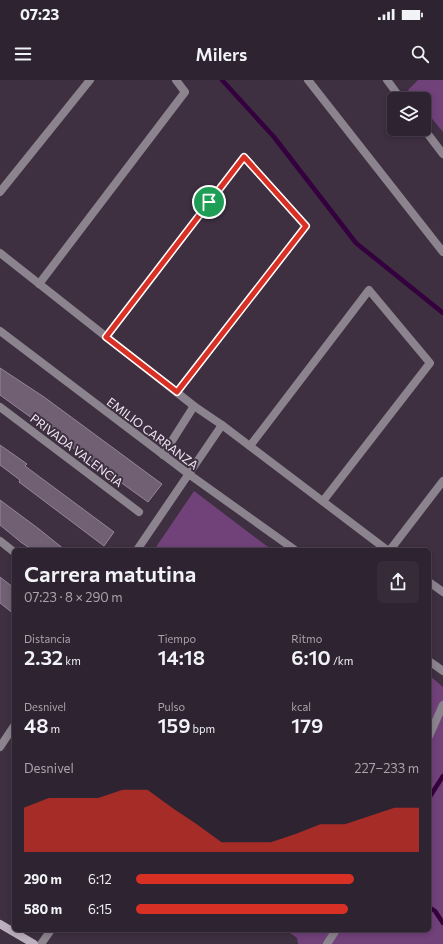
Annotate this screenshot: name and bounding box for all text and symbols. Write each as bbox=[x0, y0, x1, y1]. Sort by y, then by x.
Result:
text: 07:23 bbox=[20, 5, 59, 23]
icon: menu bbox=[12, 43, 34, 65]
text: Milers bbox=[196, 43, 247, 65]
icon: search bbox=[409, 43, 431, 65]
map controls bbox=[387, 92, 431, 136]
button: layers bbox=[387, 92, 431, 136]
pin bbox=[192, 185, 226, 219]
icon: arrive bbox=[198, 191, 220, 213]
street label: EMILIO CARRANZA bbox=[105, 394, 201, 472]
street label: PRIVADA VALENCIA bbox=[28, 411, 126, 489]
text: Carrera matutina bbox=[24, 560, 196, 587]
button: share bbox=[377, 561, 419, 603]
text: 07:23 · 8 × 290 m bbox=[24, 589, 123, 605]
text: Distancia bbox=[24, 632, 71, 645]
text: Tiempo bbox=[158, 632, 196, 645]
text: Ritmo bbox=[291, 632, 322, 645]
text: 2.32 bbox=[24, 645, 63, 669]
text: 14:18 bbox=[158, 645, 205, 669]
text: 6:10 bbox=[291, 645, 331, 669]
text: km bbox=[63, 654, 81, 667]
text: /km bbox=[331, 654, 353, 667]
text: Desnivel bbox=[24, 700, 66, 713]
text: Pulso bbox=[158, 700, 185, 713]
text: kcal bbox=[291, 700, 311, 713]
text: 48 bbox=[24, 713, 48, 737]
text: 159 bbox=[158, 713, 190, 737]
text: 179 bbox=[291, 713, 323, 737]
text: m bbox=[48, 722, 60, 735]
text: bpm bbox=[190, 722, 215, 735]
text: Desnivel bbox=[24, 760, 74, 776]
text: 227–233 m bbox=[354, 760, 419, 776]
text: 290 m bbox=[24, 871, 62, 887]
text: 6:12 bbox=[88, 871, 112, 887]
text: 580 m bbox=[24, 901, 62, 917]
text: 6:15 bbox=[88, 901, 112, 917]

